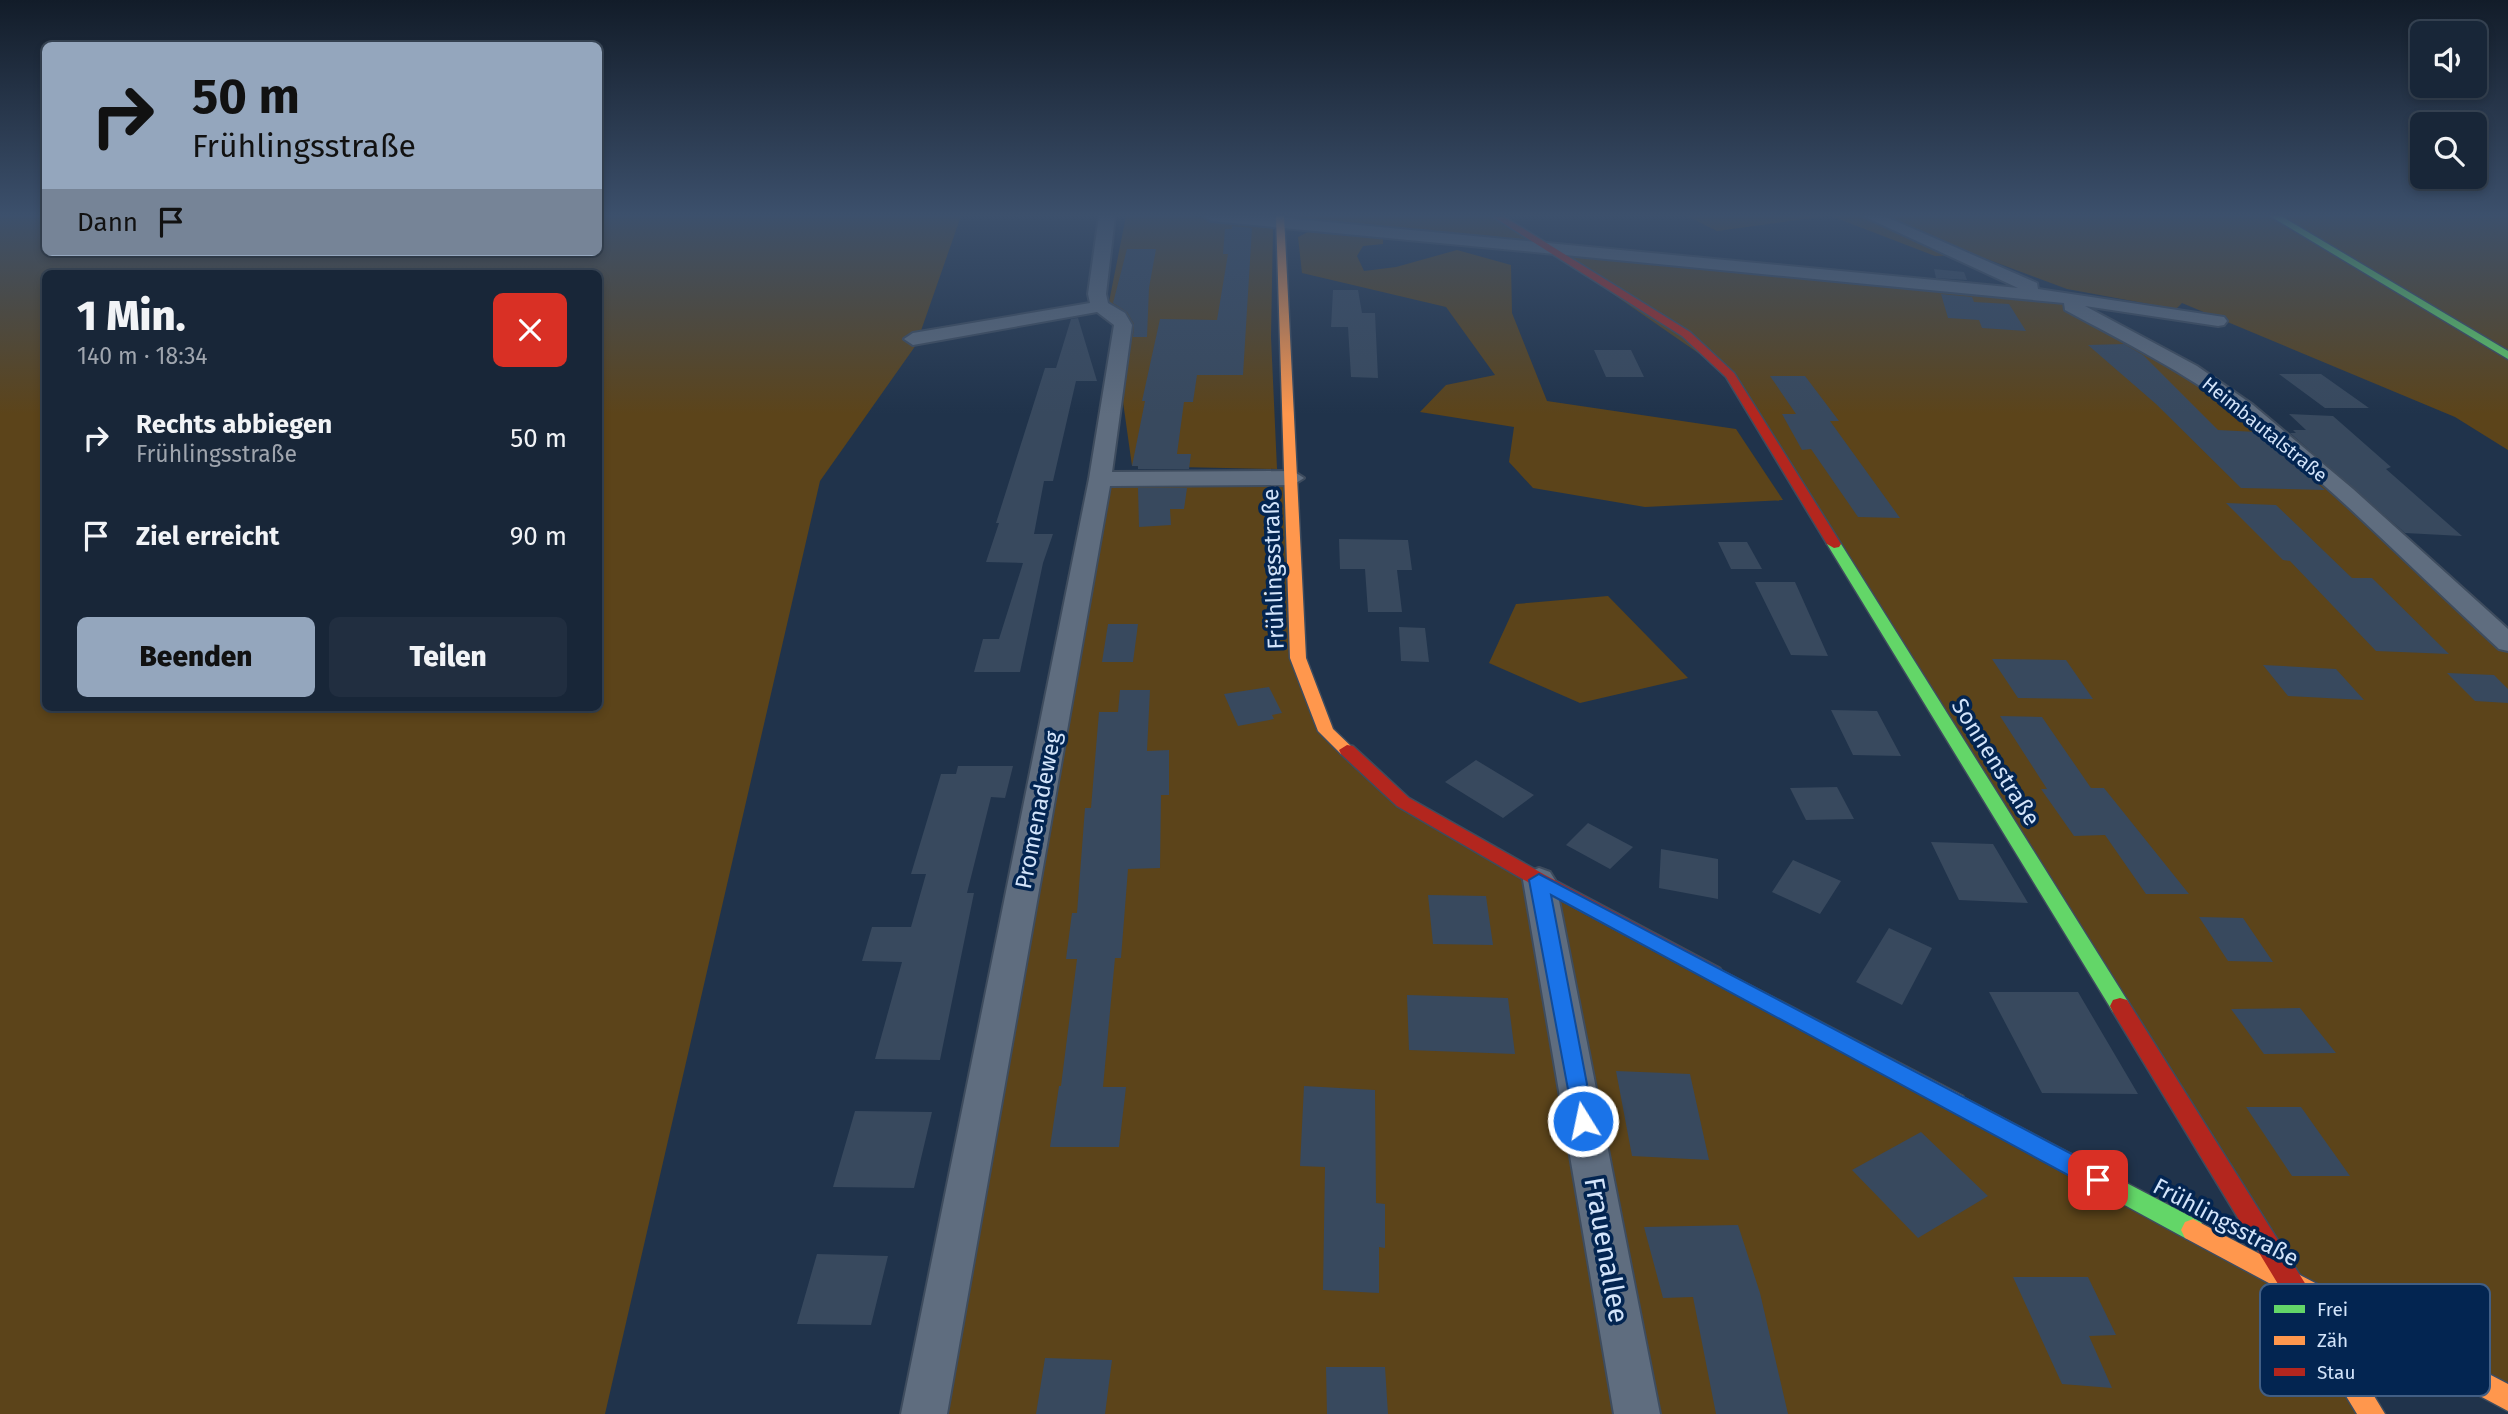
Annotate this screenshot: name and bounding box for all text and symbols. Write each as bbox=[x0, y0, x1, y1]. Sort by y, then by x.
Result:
map controls bbox=[2410, 21, 2487, 189]
button: sound bbox=[2410, 21, 2487, 98]
text: 50 m bbox=[192, 67, 300, 126]
icon: right bbox=[77, 70, 168, 161]
button: search bbox=[2410, 112, 2487, 189]
text: Frühlingsstraße bbox=[192, 127, 416, 165]
icon: arrive bbox=[152, 203, 190, 241]
text: Dann bbox=[77, 207, 138, 238]
text: 1 Min. bbox=[77, 291, 186, 341]
button: close bbox=[493, 293, 567, 367]
text: 140 m · 18:34 bbox=[77, 342, 208, 370]
street label: Heimbautalstraße bbox=[2198, 372, 2332, 487]
text: Rechts abbiegen bbox=[136, 409, 332, 440]
icon: right bbox=[77, 419, 115, 457]
text: 50 m bbox=[510, 423, 567, 454]
text: Frühlingsstraße bbox=[136, 440, 297, 468]
street label: Frühlingsstraße bbox=[1256, 488, 1290, 650]
icon: arrive bbox=[77, 517, 115, 555]
text: Ziel erreicht bbox=[136, 521, 279, 552]
text: 90 m bbox=[510, 521, 567, 552]
button: Beenden bbox=[77, 617, 315, 697]
button: Teilen bbox=[329, 617, 567, 697]
street label: Sonnenstraße bbox=[1946, 693, 2046, 831]
street label: Promenadeweg bbox=[1009, 729, 1067, 891]
position arrow bbox=[1546, 1084, 1620, 1158]
pin bbox=[2068, 1150, 2128, 1210]
icon: arrive bbox=[2079, 1161, 2117, 1199]
street label: Frühlingsstraße bbox=[2148, 1172, 2304, 1272]
street label: Frauenallee bbox=[1577, 1175, 1636, 1326]
legend bbox=[2260, 1284, 2490, 1396]
text: Frei bbox=[2317, 1298, 2348, 1321]
text: Zäh bbox=[2317, 1329, 2348, 1352]
text: Stau bbox=[2317, 1361, 2355, 1384]

